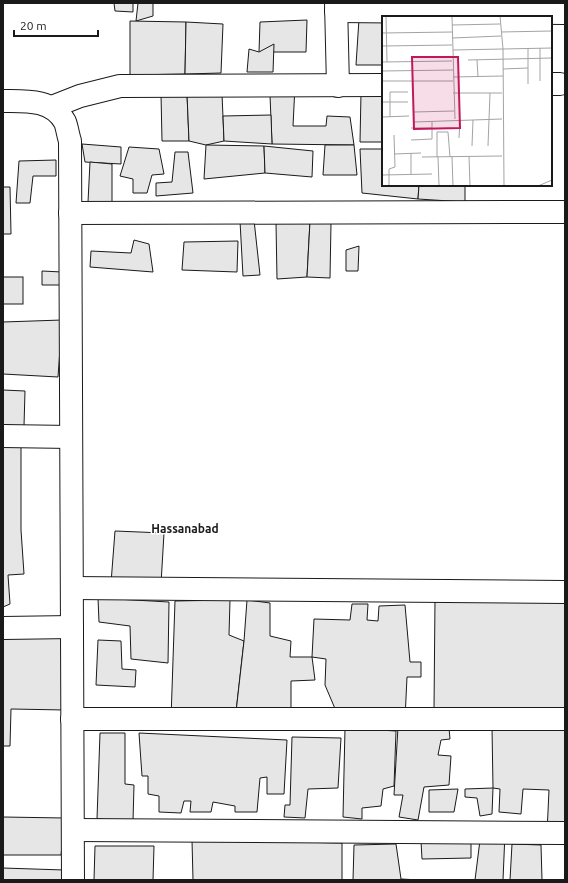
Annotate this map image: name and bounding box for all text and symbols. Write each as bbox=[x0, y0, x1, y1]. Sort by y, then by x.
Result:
scale bar bbox=[14, 12, 98, 38]
inset map bbox=[382, 16, 552, 186]
text: 20 m bbox=[20, 19, 47, 32]
district label: Hassanabad bbox=[151, 522, 219, 535]

